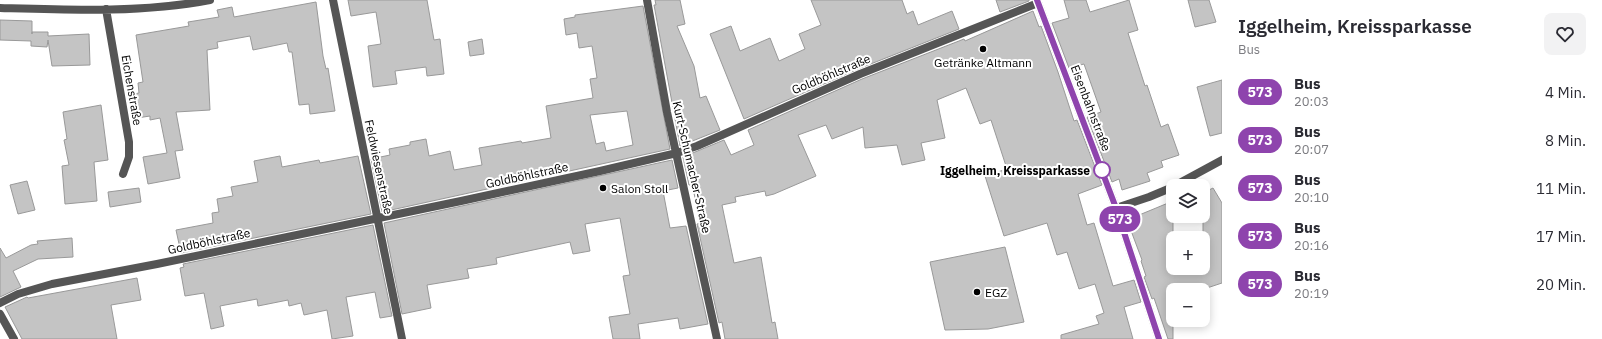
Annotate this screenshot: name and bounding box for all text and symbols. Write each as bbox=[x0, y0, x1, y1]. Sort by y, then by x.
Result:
button: heart bbox=[1544, 13, 1586, 55]
text: Iggelheim, Kreissparkasse bbox=[1238, 14, 1472, 38]
text: Bus bbox=[1238, 41, 1260, 58]
marker: Getränke Altmann bbox=[978, 44, 988, 54]
street label: Goldböhlstraße bbox=[789, 51, 873, 97]
street label: Eichenstraße bbox=[118, 54, 146, 127]
place label: Getränke Altmann bbox=[934, 55, 1032, 70]
street label: Eisenbahnstraße bbox=[1068, 63, 1114, 154]
text: Bus bbox=[1294, 74, 1321, 93]
text: 573 bbox=[1247, 83, 1273, 101]
text: 4 Min. bbox=[1545, 83, 1586, 102]
text: 20:03 bbox=[1294, 93, 1329, 110]
street label: Kurt-Schumacher-Straße bbox=[669, 99, 715, 235]
street label: Feldwiesenstraße bbox=[362, 118, 396, 216]
text: Bus bbox=[1294, 122, 1321, 141]
text: 573 bbox=[1247, 131, 1273, 149]
text: 8 Min. bbox=[1545, 131, 1586, 150]
text: 20:07 bbox=[1294, 141, 1329, 158]
street label: Goldböhlstraße bbox=[484, 159, 570, 191]
marker: Iggelheim, Kreissparkasse bbox=[1093, 161, 1111, 179]
place label: Iggelheim, Kreissparkasse bbox=[940, 163, 1090, 178]
text: Bus bbox=[1294, 170, 1321, 189]
map controls bbox=[1166, 179, 1210, 327]
button: layers bbox=[1166, 179, 1210, 223]
text: 573 bbox=[1247, 179, 1273, 197]
text: 11 Min. bbox=[1536, 179, 1586, 198]
place label: Salon Stoll bbox=[611, 181, 668, 196]
marker: Salon Stoll bbox=[598, 183, 608, 193]
text: 20:10 bbox=[1294, 189, 1329, 206]
line badge: 573 bbox=[1097, 206, 1143, 232]
text: 573 bbox=[1107, 210, 1133, 228]
text: Bus bbox=[1294, 218, 1321, 237]
street label: Goldböhlstraße bbox=[166, 225, 252, 257]
text: 573 bbox=[1247, 227, 1273, 245]
text: 17 Min. bbox=[1536, 227, 1586, 246]
button: + bbox=[1166, 231, 1210, 275]
text: 20:16 bbox=[1294, 237, 1329, 254]
text: Bus bbox=[1294, 266, 1321, 285]
text: 573 bbox=[1247, 275, 1273, 293]
text: 20 Min. bbox=[1536, 275, 1586, 294]
button: − bbox=[1166, 283, 1210, 327]
place label: EGZ bbox=[985, 285, 1007, 300]
text: 20:19 bbox=[1294, 285, 1329, 302]
marker: EGZ bbox=[972, 287, 982, 297]

